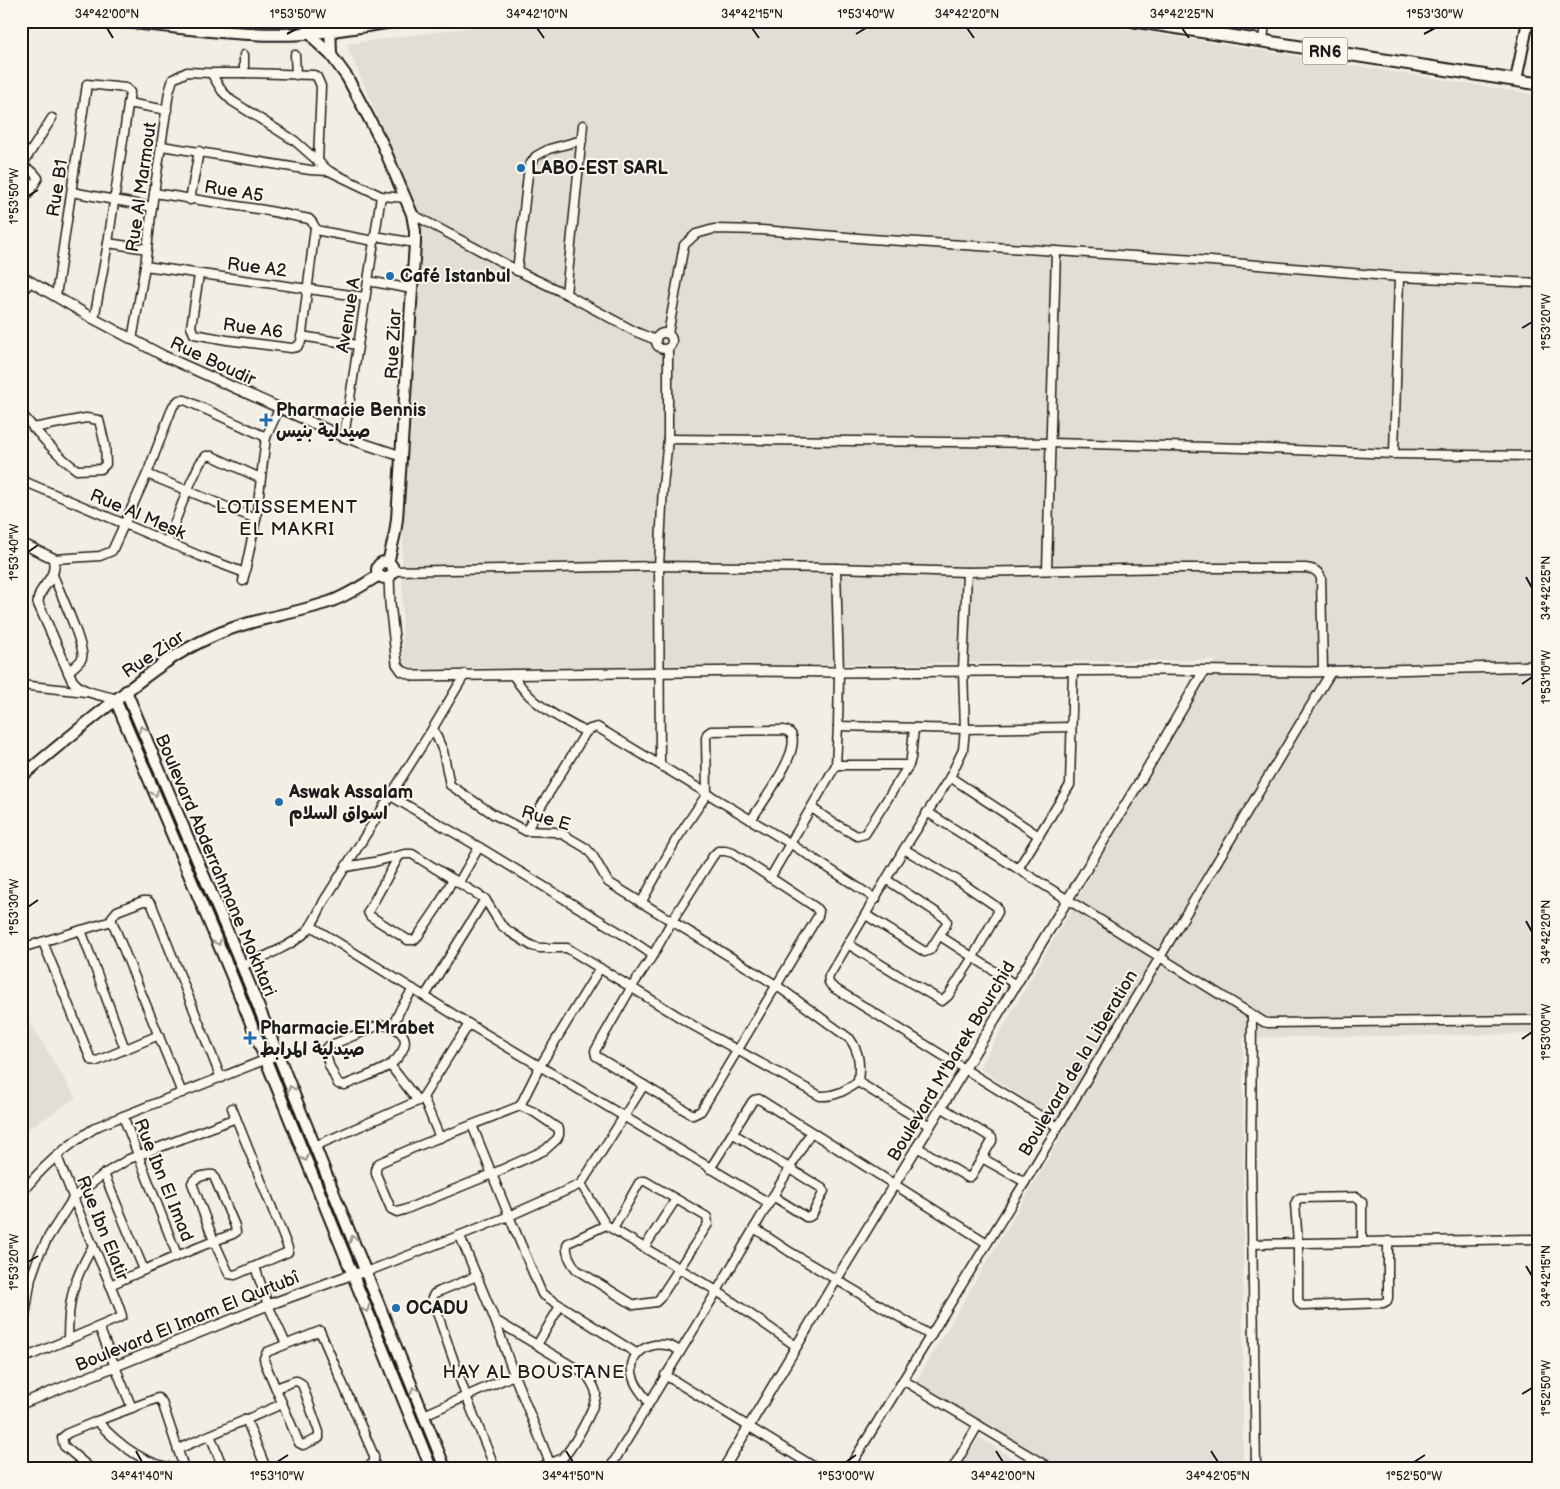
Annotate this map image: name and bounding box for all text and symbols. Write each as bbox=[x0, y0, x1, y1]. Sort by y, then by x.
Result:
text: 34°42'00"N bbox=[75, 7, 139, 22]
text: 1°53'50"W bbox=[270, 7, 326, 22]
text: 34°42'10"N bbox=[506, 7, 568, 22]
text: 34°42'15"N bbox=[721, 7, 783, 22]
text: 1°53'40"W bbox=[838, 7, 895, 22]
text: 34°42'20"N bbox=[935, 7, 999, 22]
text: 34°42'25"N bbox=[1150, 7, 1214, 22]
text: 1°53'30"W bbox=[1407, 7, 1464, 22]
road number: RN6 bbox=[1302, 37, 1348, 64]
street label: Rue Al Marmout bbox=[122, 120, 161, 253]
street label: Rue B1 bbox=[43, 158, 72, 218]
place label: LABO-EST SARL bbox=[531, 158, 668, 179]
marker: LABO-EST SARL bbox=[515, 162, 527, 174]
text: 1°53'50"W bbox=[7, 168, 22, 224]
street label: Rue A5 bbox=[203, 176, 265, 207]
street label: Rue A2 bbox=[226, 253, 288, 282]
place label: Café Istanbul bbox=[400, 266, 511, 287]
marker: Café Istanbul bbox=[384, 270, 396, 282]
street label: Avenue A bbox=[332, 276, 365, 354]
text: 1°53'20"W bbox=[1539, 294, 1554, 350]
street label: Rue Ziar bbox=[381, 308, 406, 380]
street label: Rue A6 bbox=[222, 314, 284, 343]
street label: Rue Boudir bbox=[167, 333, 259, 391]
place label: Pharmacie Bennis صيدلية بنيس bbox=[276, 400, 426, 442]
marker: Pharmacie Bennis صيدلية بنيس bbox=[260, 414, 272, 426]
street label: Rue Al Mesk bbox=[87, 485, 189, 544]
district label: LOTISSEMENT EL MAKRI bbox=[216, 496, 358, 541]
text: 1°53'40"W bbox=[7, 523, 22, 580]
text: 34°42'25"N bbox=[1539, 556, 1554, 620]
street label: Rue Ziar bbox=[118, 626, 189, 683]
text: 1°53'10"W bbox=[1539, 650, 1554, 704]
one-way arrow bbox=[138, 725, 149, 734]
street label: Boulevard Abderrahmane Mokhtari bbox=[151, 731, 280, 999]
place label: Aswak Assalam اسواق السلام bbox=[288, 782, 413, 827]
one-way arrow bbox=[148, 788, 159, 797]
marker: Aswak Assalam اسواق السلام bbox=[273, 796, 285, 808]
street label: Rue E bbox=[519, 801, 573, 836]
text: 1°53'30"W bbox=[7, 878, 22, 935]
text: 34°42'20"N bbox=[1539, 900, 1554, 964]
one-way arrow bbox=[212, 938, 222, 946]
street label: Boulevard M'barek Bourchid bbox=[883, 957, 1020, 1165]
street label: Boulevard de la Liberation bbox=[1014, 966, 1142, 1160]
text: 1°53'00"W bbox=[1539, 1004, 1554, 1060]
place label: Pharmacie El Mrabet صيدلية المرابط bbox=[260, 1018, 434, 1060]
marker: Pharmacie El Mrabet صيدلية المرابط bbox=[244, 1032, 256, 1044]
one-way arrow bbox=[287, 1085, 298, 1094]
street label: Rue Ibn El Imad bbox=[129, 1116, 198, 1245]
one-way arrow bbox=[299, 1153, 309, 1162]
street label: Rue Ibn Elatir bbox=[72, 1173, 133, 1284]
text: 1°53'20"W bbox=[7, 1234, 22, 1290]
one-way arrow bbox=[348, 1236, 358, 1244]
text: 34°42'15"N bbox=[1539, 1245, 1554, 1307]
street label: Boulevard El Imam El Qurtubî bbox=[72, 1267, 303, 1376]
place label: OCADU bbox=[406, 1298, 468, 1319]
marker: OCADU bbox=[390, 1302, 402, 1314]
one-way arrow bbox=[361, 1304, 371, 1312]
text: 1°52'50"W bbox=[1539, 1360, 1554, 1416]
district label: HAY AL BOUSTANE bbox=[443, 1361, 626, 1384]
one-way arrow bbox=[410, 1386, 420, 1395]
text: 34°41'40"N bbox=[111, 1469, 173, 1484]
text: 1°53'10"W bbox=[250, 1469, 304, 1484]
text: 34°41'50"N bbox=[542, 1469, 604, 1484]
text: 1°53'00"W bbox=[818, 1469, 874, 1484]
text: 34°42'00"N bbox=[971, 1469, 1035, 1484]
text: 34°42'05"N bbox=[1186, 1469, 1250, 1484]
text: 1°52'50"W bbox=[1386, 1469, 1442, 1484]

